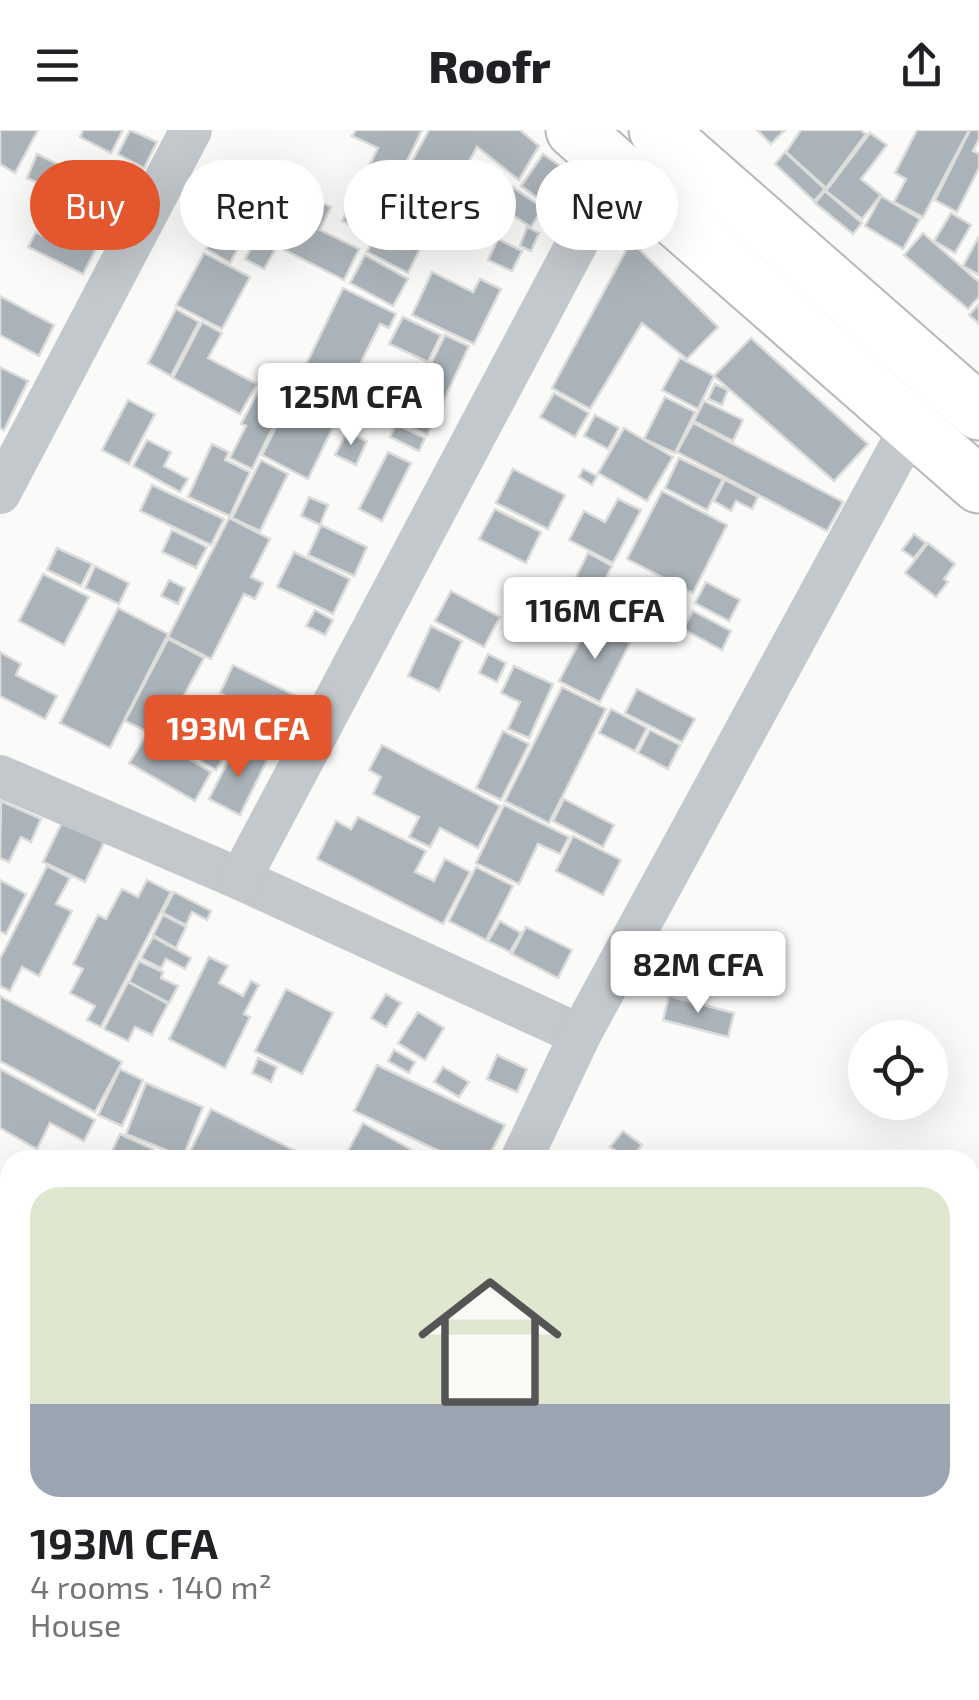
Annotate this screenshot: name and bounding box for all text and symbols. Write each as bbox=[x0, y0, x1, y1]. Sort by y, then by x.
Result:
icon: menu bbox=[30, 38, 85, 93]
text: Roofr bbox=[428, 38, 551, 92]
icon: share bbox=[894, 38, 949, 93]
chip: Buy bbox=[30, 160, 160, 250]
chip: Rent bbox=[180, 160, 324, 250]
chip: Filters bbox=[344, 160, 516, 250]
chip: New bbox=[536, 160, 678, 250]
pin: 125M CFA bbox=[248, 363, 454, 448]
text: 125M CFA bbox=[280, 376, 422, 414]
pin: 116M CFA bbox=[492, 577, 698, 662]
text: 116M CFA bbox=[526, 590, 664, 628]
pin: 193M CFA bbox=[135, 695, 341, 780]
text: 193M CFA bbox=[166, 708, 310, 746]
pin: 82M CFA bbox=[606, 931, 790, 1016]
text: 82M CFA bbox=[633, 944, 763, 982]
map controls bbox=[848, 1020, 948, 1120]
button: locate bbox=[848, 1020, 948, 1120]
icon: home bbox=[400, 1252, 580, 1432]
text: 193M CFA bbox=[30, 1517, 218, 1567]
text: 4 rooms · 140 m² bbox=[30, 1567, 272, 1605]
text: House bbox=[30, 1605, 121, 1643]

